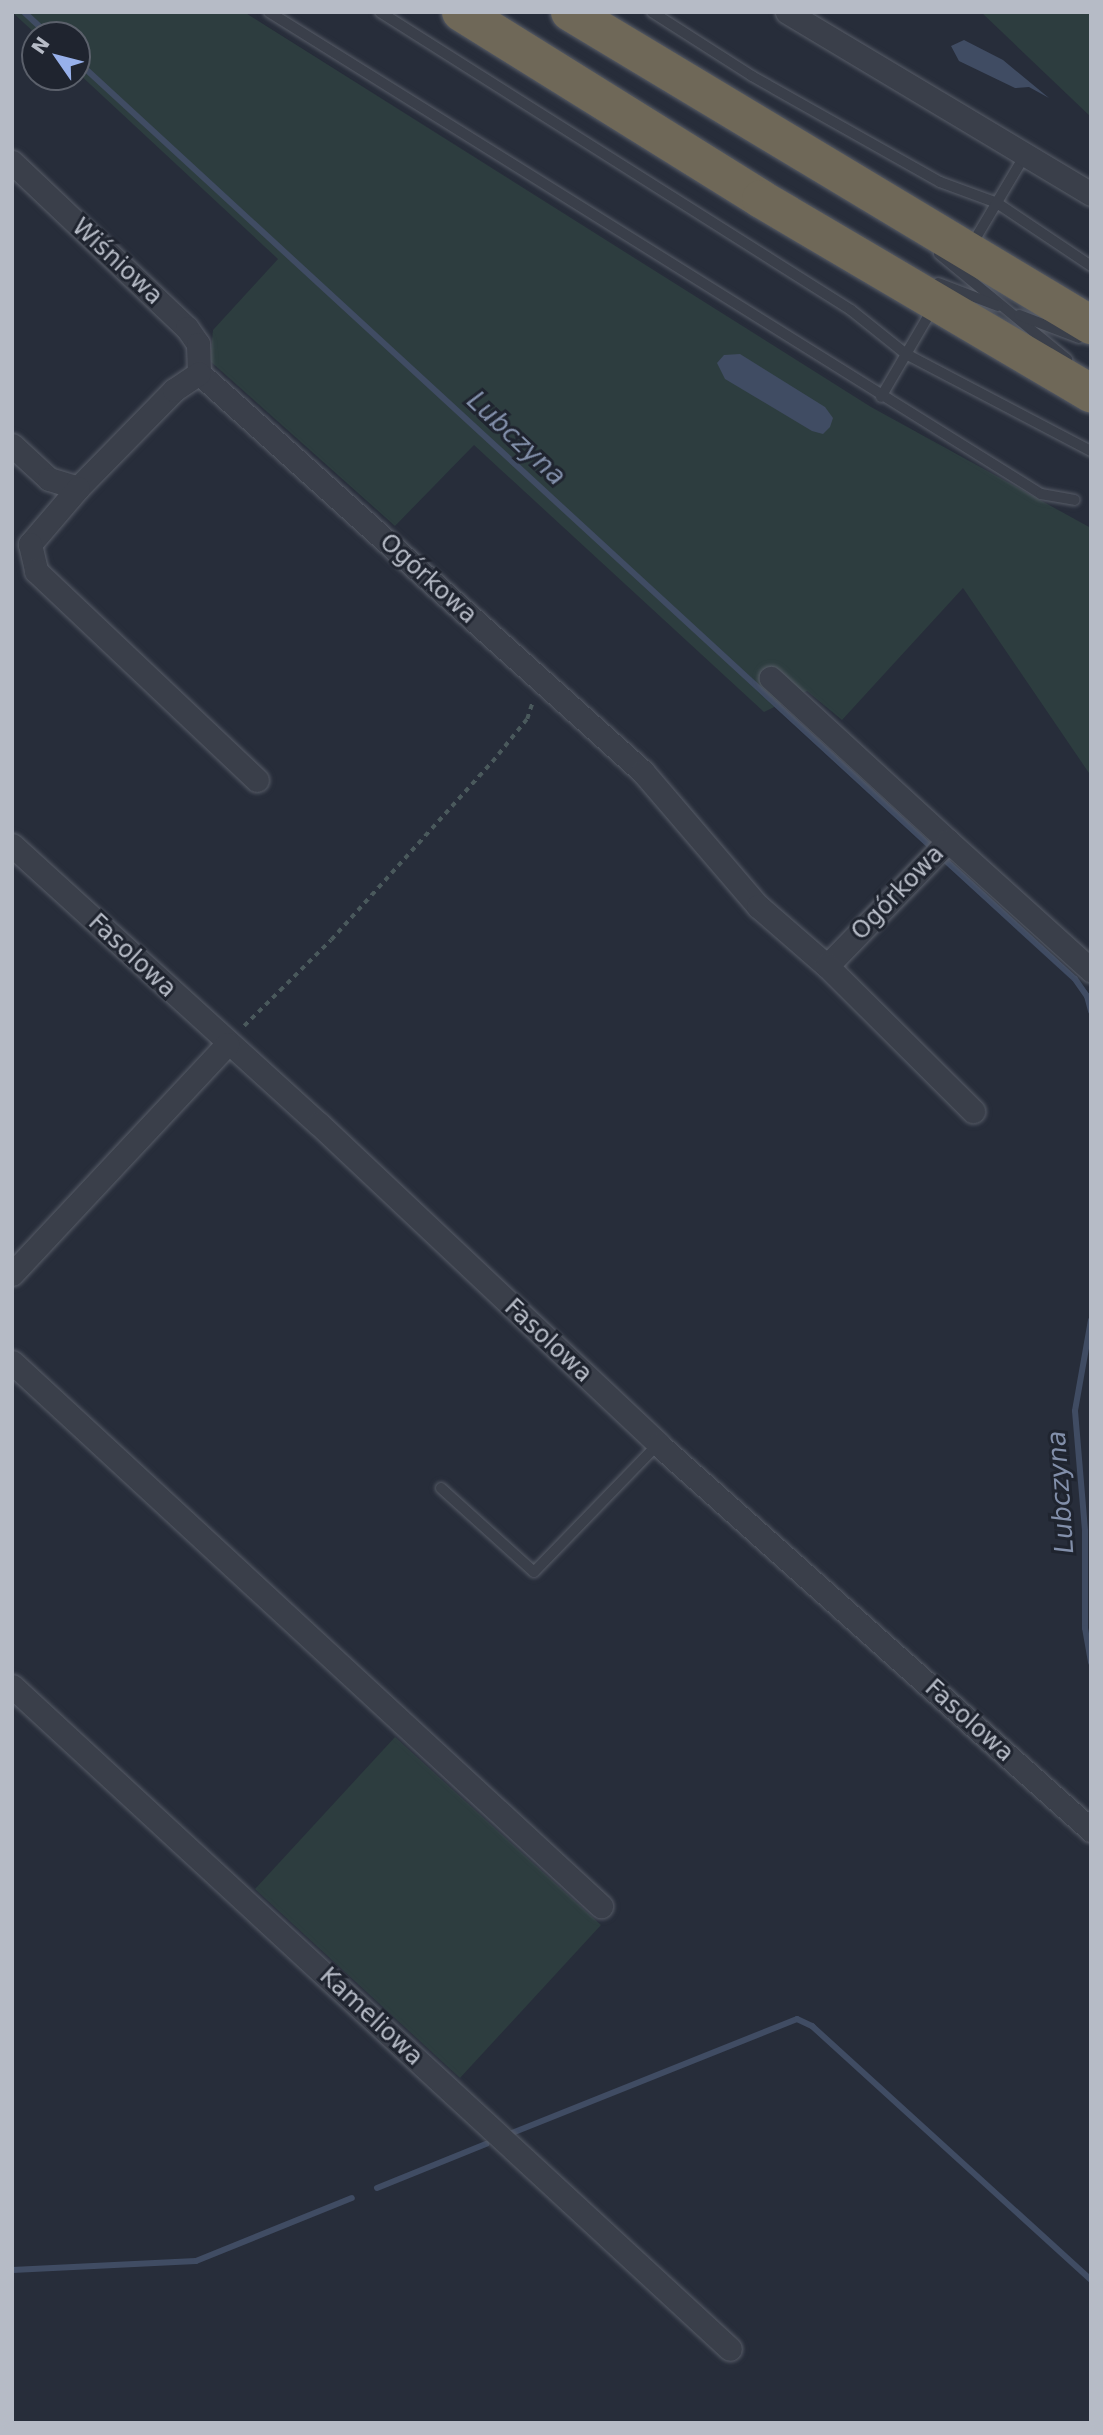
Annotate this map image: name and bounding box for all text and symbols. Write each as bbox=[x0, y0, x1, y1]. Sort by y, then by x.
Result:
north arrow bbox=[21, 21, 91, 91]
text: N bbox=[27, 32, 54, 58]
street label: Wiśniowa bbox=[66, 213, 168, 311]
water label: Lubczyna bbox=[460, 386, 572, 492]
street label: Ogórkowa bbox=[374, 528, 482, 630]
street label: Ogórkowa bbox=[846, 840, 950, 946]
street label: Fasolowa bbox=[82, 908, 182, 1004]
street label: Fasolowa bbox=[498, 1293, 598, 1389]
water label: Lubczyna bbox=[1041, 1429, 1081, 1555]
street label: Fasolowa bbox=[919, 1674, 1019, 1768]
street label: Kameliowa bbox=[313, 1962, 429, 2072]

